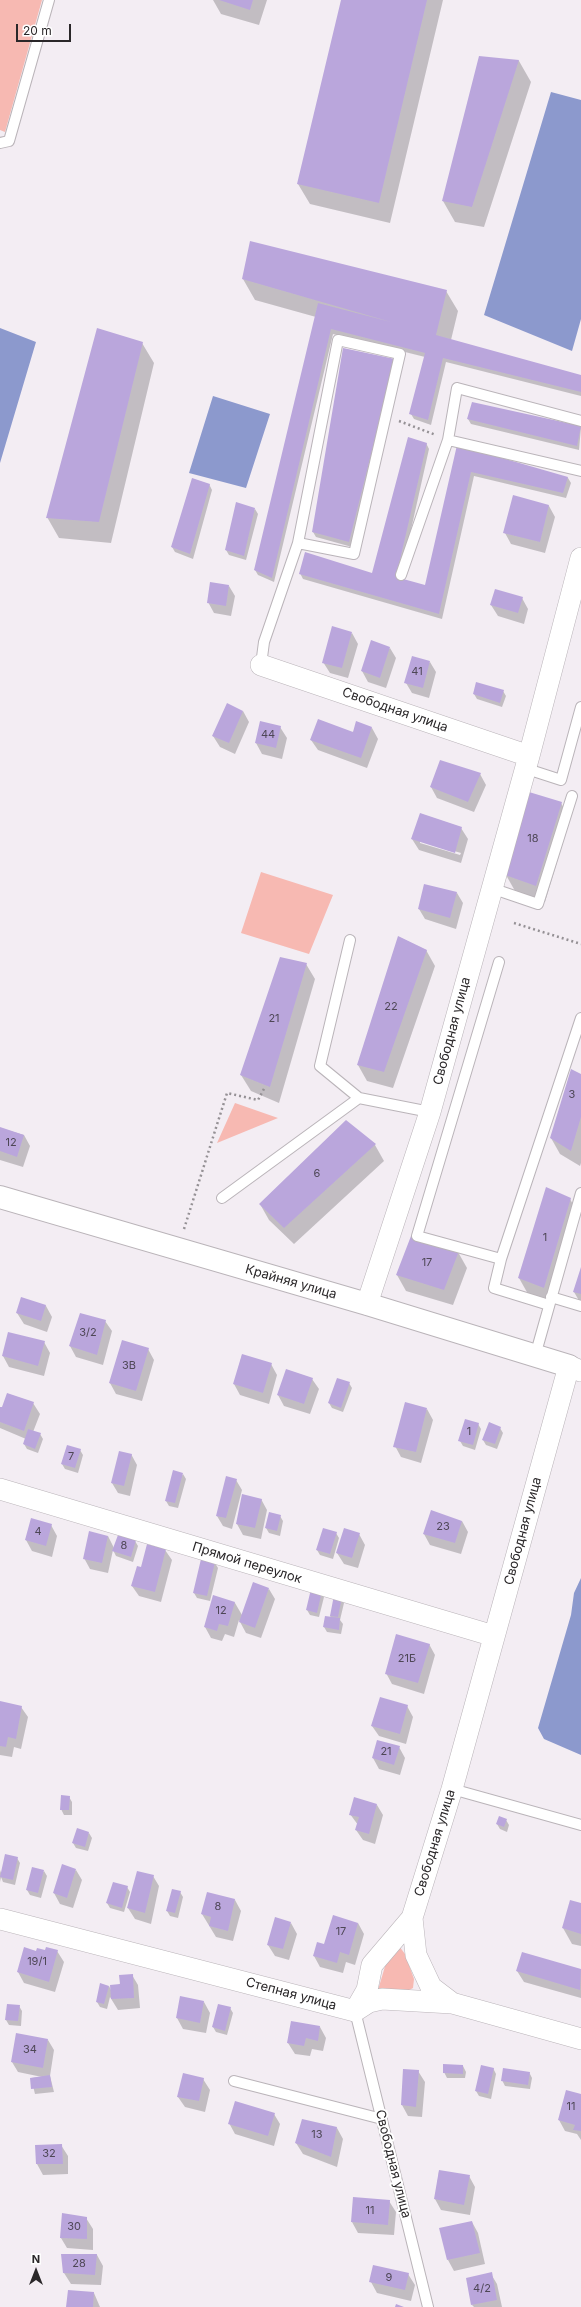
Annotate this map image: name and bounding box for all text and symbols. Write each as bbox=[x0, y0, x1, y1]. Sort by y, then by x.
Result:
scale bar bbox=[18, 16, 73, 42]
text: 20 m bbox=[23, 23, 52, 38]
house number: 41 bbox=[411, 665, 423, 679]
street label: Свободная улица bbox=[340, 685, 450, 735]
house number: 44 bbox=[261, 728, 275, 742]
house number: 18 bbox=[527, 832, 539, 846]
street label: Свободная улица bbox=[430, 975, 474, 1087]
house number: 22 bbox=[384, 1000, 398, 1014]
house number: 21 bbox=[268, 1012, 280, 1026]
house number: 3 bbox=[569, 1088, 575, 1102]
house number: 12 bbox=[5, 1136, 17, 1150]
house number: 6 bbox=[314, 1167, 320, 1181]
house number: 1 bbox=[543, 1231, 547, 1245]
house number: 17 bbox=[422, 1256, 432, 1270]
street label: Крайняя улица bbox=[243, 1261, 339, 1303]
house number: 3/2 bbox=[79, 1326, 97, 1340]
house number: 3В bbox=[122, 1359, 136, 1373]
house number: 1 bbox=[467, 1425, 471, 1439]
house number: 7 bbox=[68, 1450, 74, 1464]
street label: Свободная улица bbox=[501, 1475, 545, 1587]
house number: 23 bbox=[436, 1520, 450, 1534]
house number: 4 bbox=[34, 1525, 42, 1539]
house number: 8 bbox=[121, 1539, 127, 1553]
street label: Прямой переулок bbox=[190, 1539, 304, 1587]
house number: 12 bbox=[215, 1604, 227, 1618]
house number: 21Б bbox=[398, 1652, 416, 1666]
house number: 21 bbox=[380, 1745, 392, 1759]
street label: Свободная улица bbox=[411, 1788, 459, 1898]
house number: 8 bbox=[215, 1900, 221, 1914]
house number: 17 bbox=[336, 1925, 346, 1939]
house number: 19/1 bbox=[27, 1955, 47, 1969]
street label: Степная улица bbox=[244, 1974, 338, 2014]
house number: 34 bbox=[23, 2043, 37, 2057]
house number: 11 bbox=[567, 2100, 575, 2114]
street label: Свободная улица bbox=[372, 2108, 414, 2220]
house number: 13 bbox=[311, 2128, 323, 2142]
house number: 32 bbox=[42, 2147, 56, 2161]
house number: 11 bbox=[366, 2204, 374, 2218]
house number: 30 bbox=[67, 2220, 81, 2234]
north arrow bbox=[16, 2251, 56, 2291]
text: N bbox=[32, 2252, 40, 2266]
house number: 28 bbox=[72, 2257, 86, 2271]
house number: 9 bbox=[386, 2271, 392, 2285]
house number: 4/2 bbox=[473, 2282, 491, 2296]

